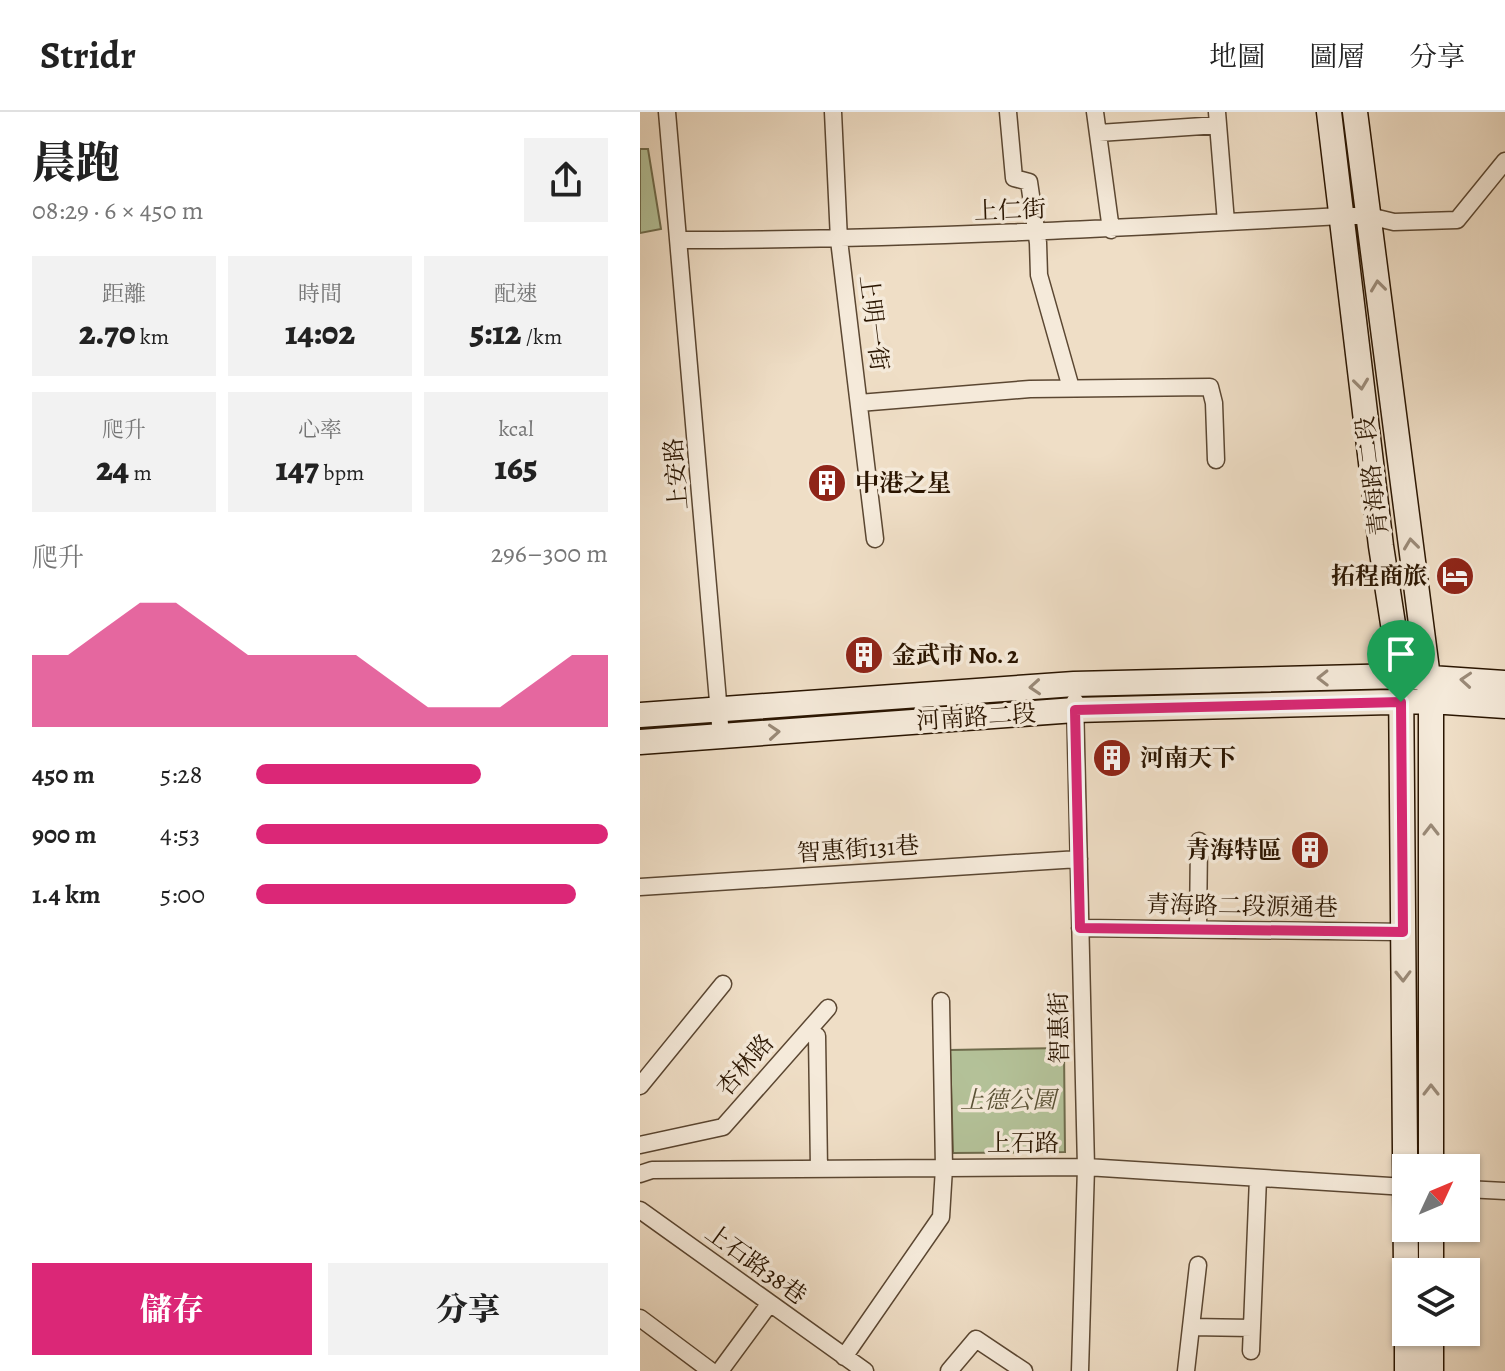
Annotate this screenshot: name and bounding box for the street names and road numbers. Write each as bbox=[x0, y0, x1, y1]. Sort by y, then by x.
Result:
street label: 上仁街 bbox=[973, 193, 1047, 227]
street label: 上明一街 bbox=[852, 273, 896, 373]
street label: 青海路二段 bbox=[1349, 414, 1395, 538]
street label: 上安路 bbox=[657, 437, 695, 511]
street label: 河南路二段 bbox=[915, 697, 1037, 737]
street label: 智惠街131巷 bbox=[796, 829, 920, 869]
street label: 青海路二段源通巷 bbox=[1146, 888, 1338, 924]
street label: 智惠街 bbox=[1042, 992, 1076, 1064]
street label: 杏林路 bbox=[709, 1027, 781, 1103]
street label: 上石路 bbox=[987, 1127, 1059, 1159]
street label: 上石路38巷 bbox=[699, 1216, 813, 1312]

